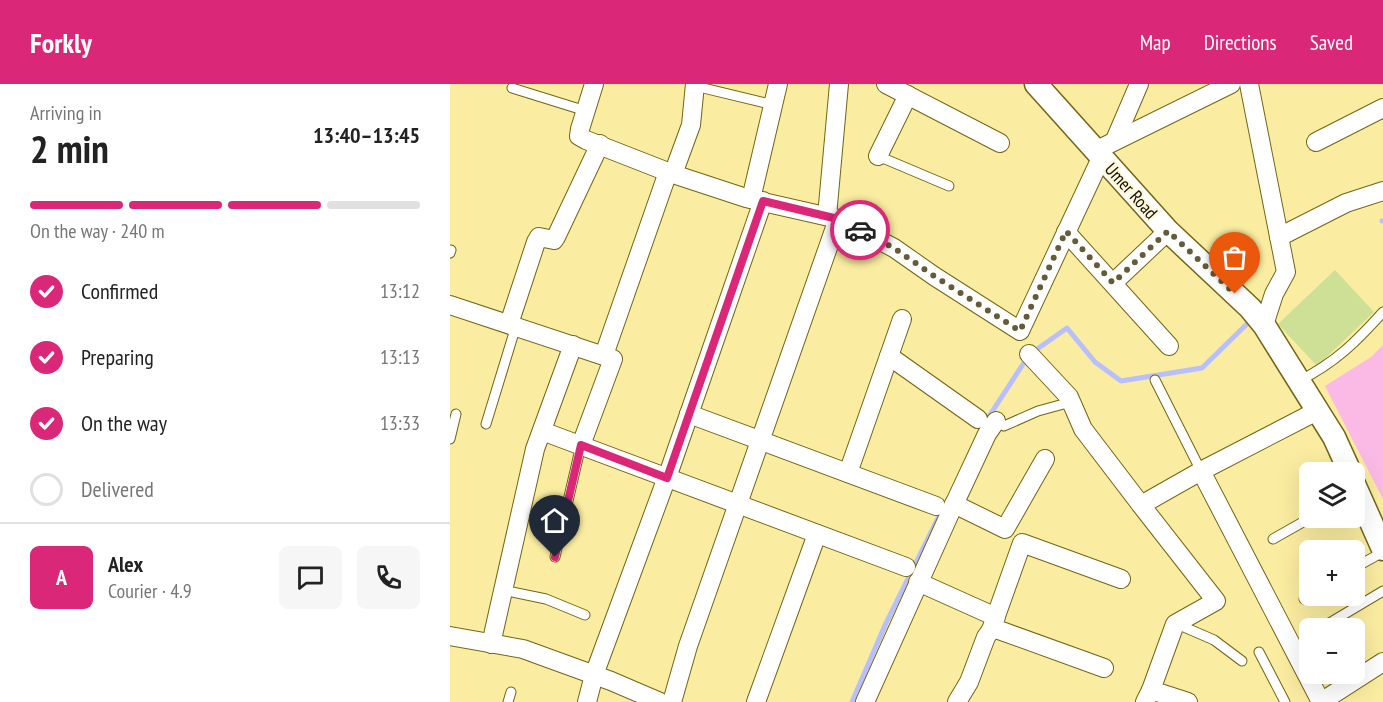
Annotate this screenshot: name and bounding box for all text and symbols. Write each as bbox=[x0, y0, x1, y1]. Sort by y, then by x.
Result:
text: Forkly bbox=[30, 24, 92, 61]
text: Map bbox=[1140, 29, 1171, 56]
text: Directions bbox=[1204, 29, 1277, 56]
text: Saved bbox=[1310, 29, 1353, 56]
text: Arriving in bbox=[30, 100, 102, 126]
text: 13:40–13:45 bbox=[313, 121, 420, 149]
text: 2 min bbox=[30, 123, 109, 174]
street label: Umer Road bbox=[1100, 158, 1163, 224]
courier bbox=[830, 200, 890, 260]
icon: car bbox=[844, 214, 877, 247]
text: On the way · 240 m bbox=[30, 218, 165, 244]
pin bbox=[1209, 232, 1260, 294]
icon: bag bbox=[1218, 241, 1251, 274]
icon: check bbox=[30, 275, 63, 308]
text: Confirmed bbox=[81, 277, 158, 305]
text: 13:12 bbox=[380, 278, 420, 304]
icon: check bbox=[30, 341, 63, 374]
text: Preparing bbox=[81, 343, 154, 371]
text: 13:13 bbox=[380, 344, 420, 370]
icon: check bbox=[30, 407, 63, 440]
text: On the way bbox=[81, 409, 167, 437]
text: 13:33 bbox=[380, 410, 420, 436]
map controls bbox=[1299, 462, 1365, 684]
button: layers bbox=[1299, 462, 1365, 528]
text: Delivered bbox=[81, 475, 154, 503]
pin bbox=[529, 495, 580, 557]
icon: home bbox=[538, 504, 571, 537]
button: + bbox=[1299, 540, 1365, 606]
button: chat bbox=[279, 546, 342, 609]
button: phone bbox=[357, 546, 420, 609]
text: Alex bbox=[108, 550, 143, 578]
text: A bbox=[56, 563, 67, 591]
text: Courier · 4.9 bbox=[108, 578, 192, 604]
button: − bbox=[1299, 618, 1365, 684]

